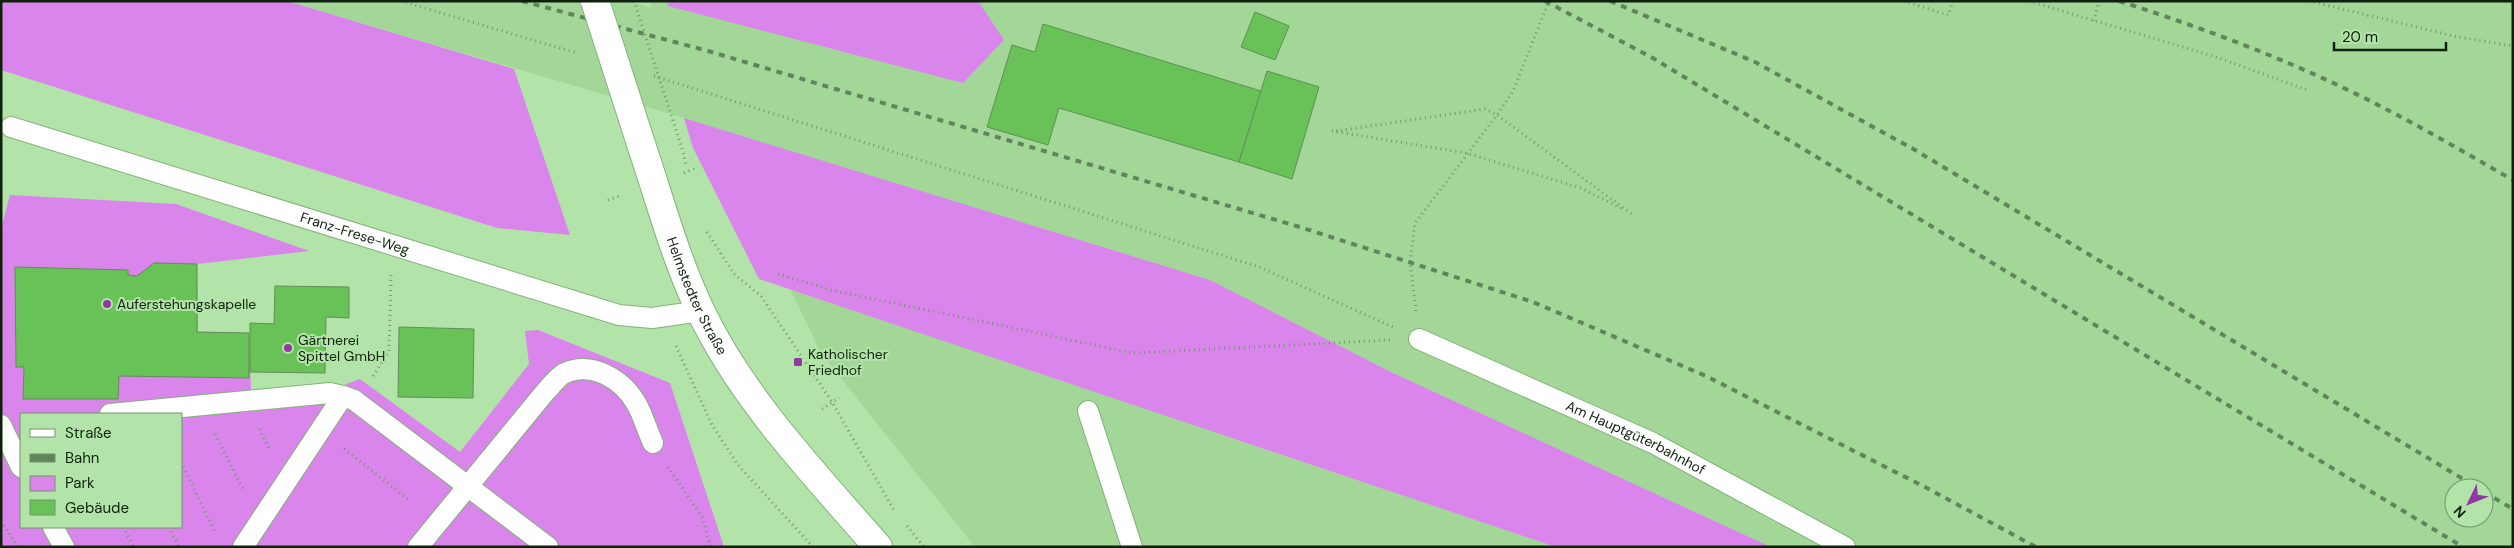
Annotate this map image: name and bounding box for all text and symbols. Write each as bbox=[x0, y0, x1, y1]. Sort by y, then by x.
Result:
scale bar bbox=[2334, 20, 2446, 52]
text: 20 m bbox=[2342, 27, 2378, 47]
street label: Franz-Frese-Weg bbox=[298, 208, 412, 259]
street label: Helmstedter Straße bbox=[663, 235, 731, 358]
place label: Auferstehungskapelle bbox=[117, 295, 256, 313]
marker: Auferstehungskapelle bbox=[101, 298, 113, 310]
place label: Gärtnerei Spittel GmbH bbox=[298, 331, 385, 365]
marker: Gärtnerei Spittel GmbH bbox=[282, 342, 294, 354]
place label: Katholischer Friedhof bbox=[808, 345, 888, 379]
marker: Katholischer Friedhof bbox=[792, 356, 804, 368]
street label: Am Hauptgüterbahnhof bbox=[1563, 396, 1709, 479]
legend bbox=[20, 413, 182, 528]
text: Straße bbox=[65, 423, 112, 443]
text: Bahn bbox=[65, 448, 99, 468]
text: Park bbox=[65, 473, 95, 493]
north arrow bbox=[2444, 478, 2494, 528]
text: Gebäude bbox=[65, 498, 129, 518]
text: N bbox=[2449, 502, 2470, 522]

